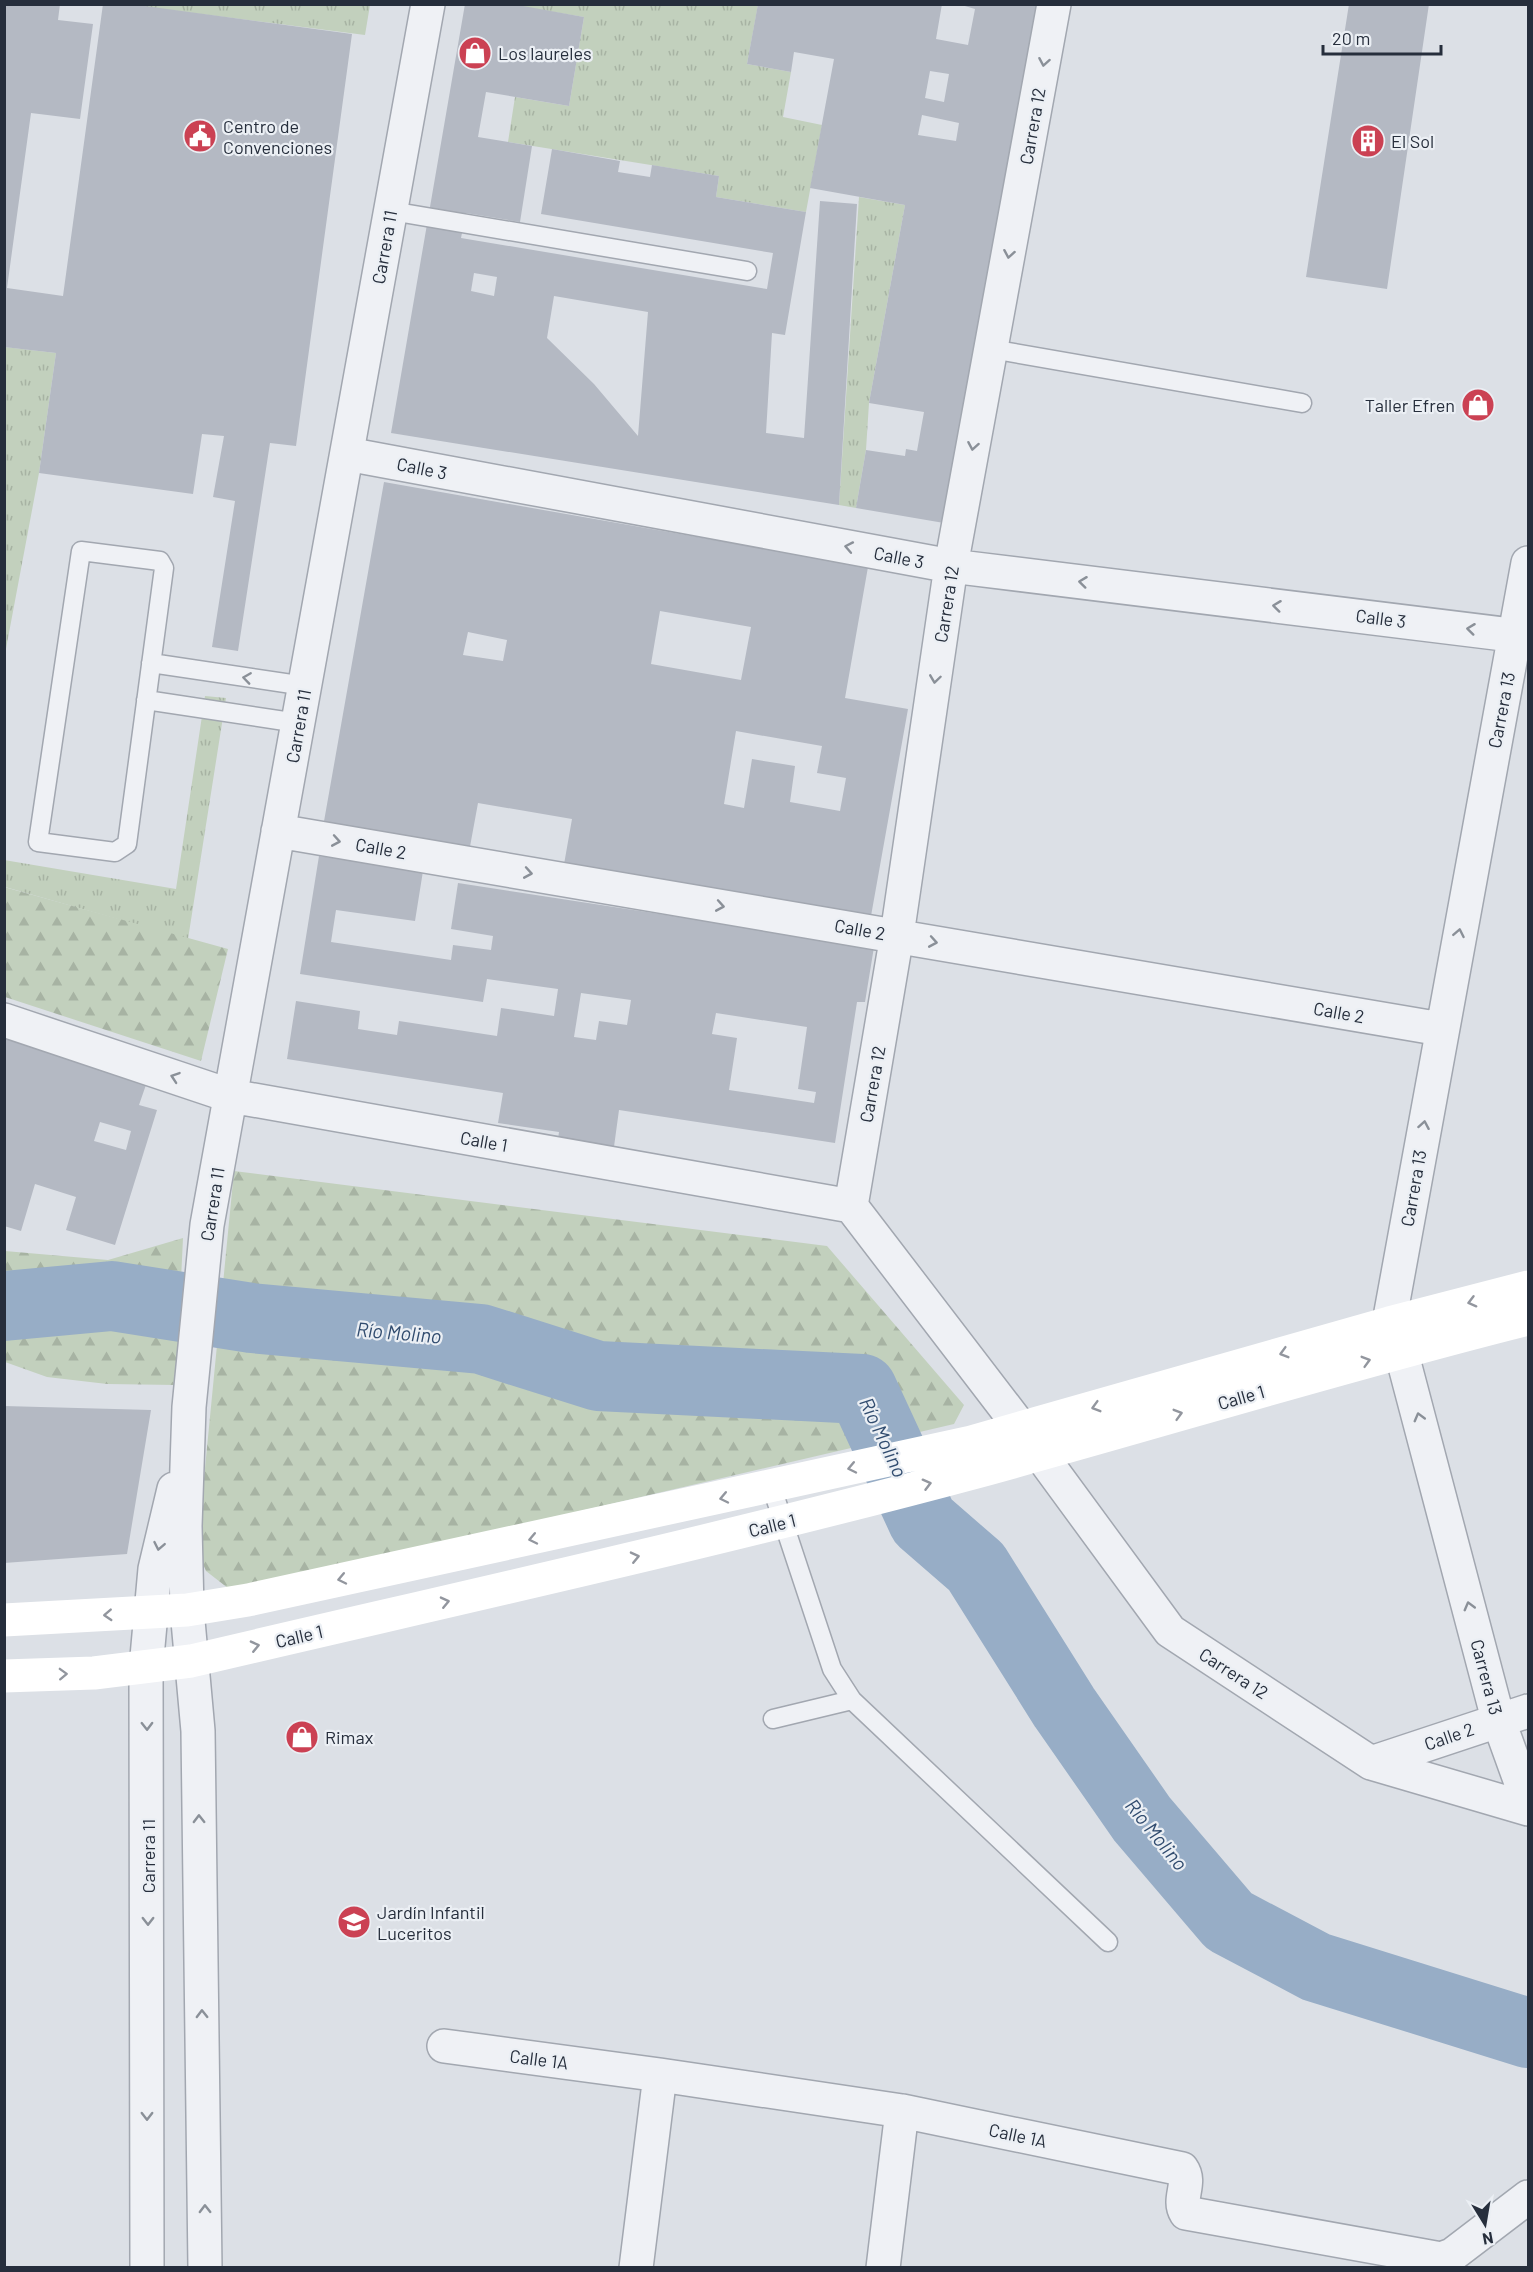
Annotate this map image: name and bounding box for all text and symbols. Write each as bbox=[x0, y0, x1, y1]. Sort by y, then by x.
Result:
scale bar bbox=[1323, 18, 1442, 56]
text: 20 m bbox=[1332, 27, 1370, 49]
shop icon: Los laureles bbox=[457, 35, 493, 71]
place label: Los laureles bbox=[498, 42, 592, 64]
one-way arrow bbox=[1038, 57, 1051, 67]
street label: Carrera 12 bbox=[1014, 86, 1050, 166]
place label: Centro de Convenciones bbox=[223, 115, 332, 158]
public building icon: Centro de Convenciones bbox=[182, 118, 218, 154]
building icon: El Sol bbox=[1350, 123, 1386, 159]
place label: El Sol bbox=[1391, 130, 1434, 152]
street label: Carrera 11 bbox=[367, 208, 401, 286]
one-way arrow bbox=[1003, 249, 1016, 259]
shop icon: Taller Efren bbox=[1460, 387, 1496, 423]
place label: Taller Efren bbox=[1365, 394, 1455, 416]
one-way arrow bbox=[968, 441, 980, 450]
street label: Calle 3 bbox=[395, 452, 449, 484]
one-way arrow bbox=[844, 541, 854, 554]
street label: Calle 3 bbox=[872, 541, 926, 573]
street label: Carrera 12 bbox=[929, 564, 963, 644]
one-way arrow bbox=[1079, 577, 1088, 589]
one-way arrow bbox=[1272, 600, 1281, 612]
street label: Calle 3 bbox=[1354, 604, 1408, 632]
one-way arrow bbox=[1466, 623, 1475, 636]
street label: Carrera 13 bbox=[1483, 670, 1519, 750]
one-way arrow bbox=[242, 672, 252, 684]
one-way arrow bbox=[929, 675, 941, 684]
street label: Carrera 11 bbox=[281, 687, 315, 765]
street label: Calle 2 bbox=[354, 833, 408, 863]
one-way arrow bbox=[331, 834, 341, 846]
one-way arrow bbox=[523, 866, 533, 879]
one-way arrow bbox=[716, 899, 725, 911]
street label: Calle 2 bbox=[833, 914, 887, 944]
one-way arrow bbox=[1452, 929, 1465, 939]
one-way arrow bbox=[929, 935, 938, 947]
street label: Calle 2 bbox=[1312, 997, 1366, 1027]
street label: Carrera 12 bbox=[854, 1044, 890, 1124]
one-way arrow bbox=[170, 1072, 181, 1084]
one-way arrow bbox=[1417, 1120, 1430, 1130]
street label: Calle 1 bbox=[459, 1126, 509, 1156]
street label: Carrera 13 bbox=[1395, 1148, 1431, 1228]
street label: Carrera 11 bbox=[195, 1165, 229, 1243]
one-way arrow bbox=[1467, 1294, 1477, 1307]
water label: Río Molino bbox=[355, 1316, 443, 1348]
one-way arrow bbox=[1279, 1346, 1290, 1358]
one-way arrow bbox=[1360, 1356, 1371, 1368]
street label: Calle 1 bbox=[1215, 1380, 1267, 1414]
water label: Río Molino bbox=[855, 1393, 913, 1481]
one-way arrow bbox=[1091, 1399, 1101, 1412]
one-way arrow bbox=[1172, 1409, 1183, 1421]
one-way arrow bbox=[1414, 1412, 1426, 1423]
one-way arrow bbox=[848, 1461, 858, 1474]
one-way arrow bbox=[922, 1479, 932, 1492]
one-way arrow bbox=[719, 1491, 729, 1504]
street label: Calle 1 bbox=[746, 1509, 798, 1541]
one-way arrow bbox=[528, 1532, 538, 1545]
one-way arrow bbox=[153, 1541, 166, 1551]
one-way arrow bbox=[630, 1551, 640, 1564]
one-way arrow bbox=[338, 1572, 348, 1585]
one-way arrow bbox=[440, 1596, 450, 1609]
one-way arrow bbox=[1463, 1601, 1476, 1611]
one-way arrow bbox=[104, 1608, 113, 1621]
street label: Calle 1 bbox=[273, 1620, 325, 1652]
street label: Carrera 13 bbox=[1466, 1637, 1508, 1717]
one-way arrow bbox=[250, 1641, 260, 1654]
street label: Carrera 12 bbox=[1195, 1643, 1273, 1703]
one-way arrow bbox=[58, 1668, 67, 1680]
street label: Calle 2 bbox=[1421, 1717, 1477, 1755]
shop icon: Rimax bbox=[284, 1719, 320, 1755]
one-way arrow bbox=[141, 1722, 154, 1731]
place label: Rimax bbox=[325, 1726, 374, 1748]
water label: Río Molino bbox=[1121, 1793, 1193, 1875]
one-way arrow bbox=[193, 1815, 206, 1824]
street label: Carrera 11 bbox=[137, 1819, 159, 1893]
place label: Jardín Infantil Luceritos bbox=[377, 1901, 485, 1944]
school or university icon: Jardín Infantil Luceritos bbox=[336, 1904, 372, 1940]
one-way arrow bbox=[142, 1917, 154, 1926]
one-way arrow bbox=[196, 2010, 208, 2019]
street label: Calle 1A bbox=[509, 2045, 570, 2074]
one-way arrow bbox=[141, 2112, 153, 2121]
street label: Calle 1A bbox=[987, 2118, 1049, 2152]
north arrow bbox=[1455, 2194, 1515, 2254]
one-way arrow bbox=[199, 2205, 211, 2214]
text: N bbox=[1481, 2229, 1495, 2250]

